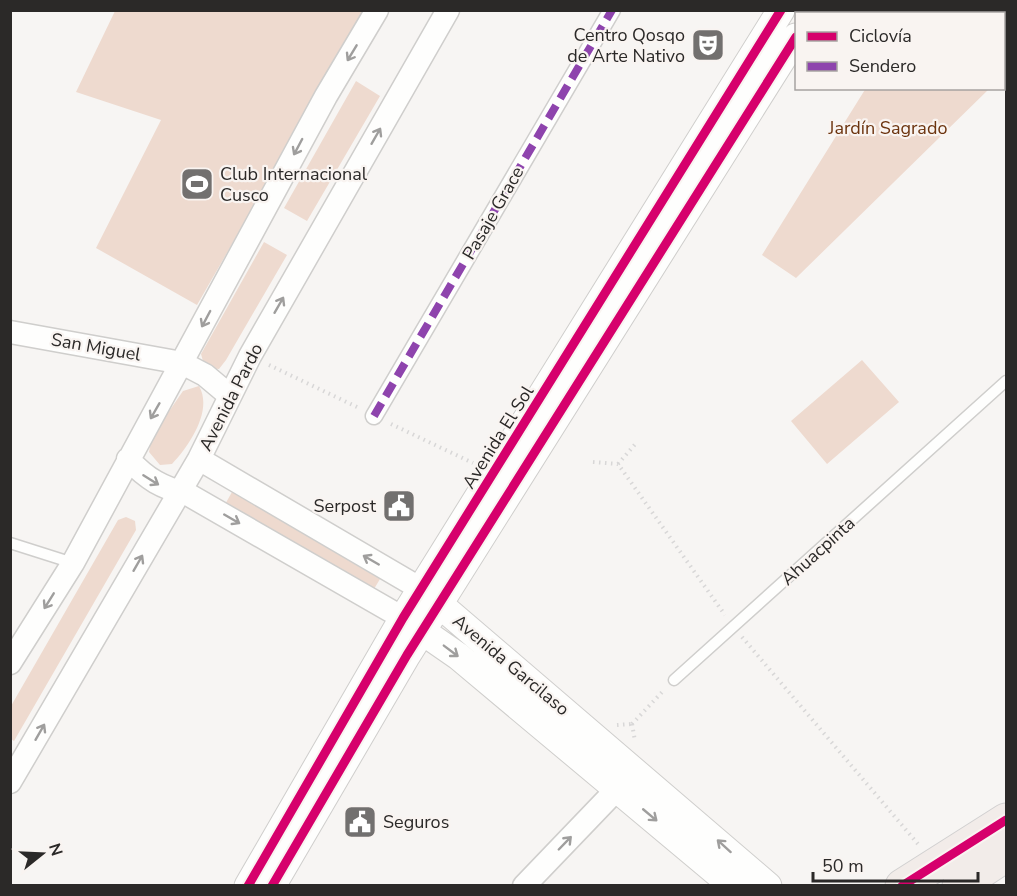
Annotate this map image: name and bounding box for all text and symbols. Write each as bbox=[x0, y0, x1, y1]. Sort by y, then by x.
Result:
legend bbox=[795, 12, 1005, 90]
place label: Centro Qosqo de Arte Nativo bbox=[567, 23, 685, 68]
text: Ciclovía bbox=[849, 24, 912, 48]
theatre icon: Centro Qosqo de Arte Nativo bbox=[690, 27, 726, 63]
one-way arrow bbox=[345, 44, 357, 61]
text: Sendero bbox=[849, 54, 916, 78]
park label: Jardín Sagrado bbox=[828, 116, 947, 140]
one-way arrow bbox=[370, 128, 382, 145]
one-way arrow bbox=[292, 138, 303, 156]
place label: Club Internacional Cusco bbox=[220, 162, 368, 207]
street label: Pasaje Grace bbox=[457, 162, 529, 264]
sports icon: Club Internacional Cusco bbox=[179, 166, 215, 202]
one-way arrow bbox=[273, 297, 285, 314]
one-way arrow bbox=[200, 310, 212, 327]
street label: San Miguel bbox=[49, 327, 143, 367]
street label: Avenida Pardo bbox=[194, 339, 268, 455]
street label: Avenida El Sol bbox=[457, 380, 540, 493]
one-way arrow bbox=[149, 402, 161, 419]
one-way arrow bbox=[143, 473, 160, 486]
public building icon: Serpost bbox=[381, 488, 417, 524]
place label: Serpost bbox=[314, 494, 377, 518]
street label: Ahuacpinta bbox=[776, 511, 860, 591]
one-way arrow bbox=[223, 514, 240, 526]
one-way arrow bbox=[363, 553, 380, 565]
one-way arrow bbox=[133, 555, 145, 572]
one-way arrow bbox=[42, 593, 55, 610]
street label: Avenida Garcilaso bbox=[448, 609, 574, 721]
one-way arrow bbox=[443, 645, 459, 657]
one-way arrow bbox=[34, 724, 46, 741]
public building icon: Seguros bbox=[342, 804, 378, 840]
one-way arrow bbox=[642, 808, 657, 822]
place label: Seguros bbox=[383, 810, 449, 834]
north arrow bbox=[12, 824, 72, 884]
one-way arrow bbox=[557, 836, 572, 851]
one-way arrow bbox=[717, 839, 732, 853]
text: N bbox=[43, 841, 68, 859]
scale bar bbox=[813, 845, 978, 883]
text: 50 m bbox=[822, 854, 864, 878]

